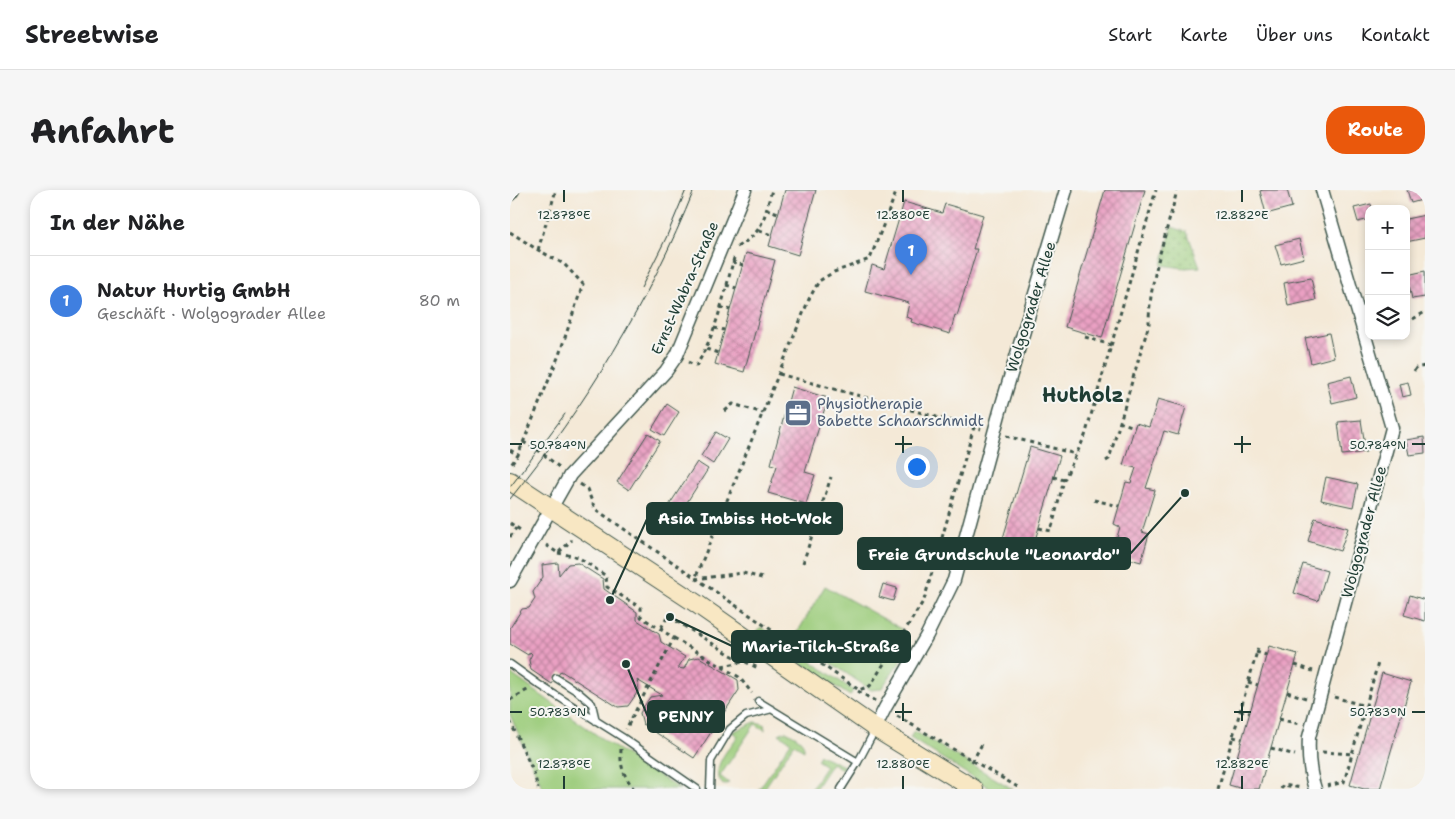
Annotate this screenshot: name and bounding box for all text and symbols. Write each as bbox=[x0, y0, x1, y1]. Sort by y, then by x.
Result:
text: Streetwise bbox=[25, 19, 159, 51]
text: Start bbox=[1108, 23, 1152, 47]
text: Karte bbox=[1180, 23, 1228, 47]
text: Über uns bbox=[1256, 23, 1333, 47]
text: Kontakt bbox=[1361, 23, 1430, 47]
button: Route bbox=[1326, 106, 1425, 154]
text: Anfahrt bbox=[30, 107, 174, 154]
map controls bbox=[1365, 205, 1410, 340]
button: + bbox=[1365, 205, 1410, 250]
text: 12.878°E bbox=[538, 207, 590, 223]
text: 12.880°E bbox=[876, 207, 930, 223]
text: 12.882°E bbox=[1215, 207, 1269, 223]
text: In der Nähe bbox=[50, 209, 185, 237]
street label: Ernst-Wabra-Straße bbox=[647, 218, 723, 358]
pin: 1 bbox=[895, 234, 927, 275]
street label: Wolgograder Allee bbox=[1002, 239, 1060, 375]
button: − bbox=[1365, 250, 1410, 295]
text: Natur Hurtig GmbH bbox=[97, 278, 290, 303]
text: 1 bbox=[62, 290, 70, 311]
text: 80 m bbox=[419, 290, 460, 311]
button: layers bbox=[1365, 295, 1410, 340]
text: Geschäft · Wolgograder Allee bbox=[97, 303, 326, 324]
district label: Hutholz bbox=[1042, 382, 1124, 408]
place label: Physiotherapie Babette Schaarschmidt bbox=[817, 394, 984, 431]
office icon: Physiotherapie Babette Schaarschmidt bbox=[783, 398, 813, 428]
text: 50.784°N bbox=[530, 437, 586, 453]
text: 50.784°N bbox=[1350, 437, 1406, 453]
your location bbox=[904, 454, 930, 480]
street label: Wolgograder Allee bbox=[1337, 464, 1391, 600]
callout: Asia Imbiss Hot-Wok bbox=[647, 503, 842, 534]
text: Asia Imbiss Hot-Wok bbox=[658, 508, 832, 529]
callout: Freie Grundschule "Leonardo" bbox=[858, 538, 1130, 569]
text: Freie Grundschule "Leonardo" bbox=[868, 544, 1120, 565]
callout: Marie-Tilch-Straße bbox=[732, 631, 910, 662]
text: Marie-Tilch-Straße bbox=[742, 636, 900, 657]
callout: PENNY bbox=[648, 701, 724, 732]
text: 50.783°N bbox=[530, 704, 586, 720]
text: 50.783°N bbox=[1350, 704, 1406, 720]
text: PENNY bbox=[658, 706, 714, 727]
text: 12.878°E bbox=[538, 756, 590, 772]
text: 12.880°E bbox=[876, 756, 930, 772]
text: 12.882°E bbox=[1215, 756, 1269, 772]

